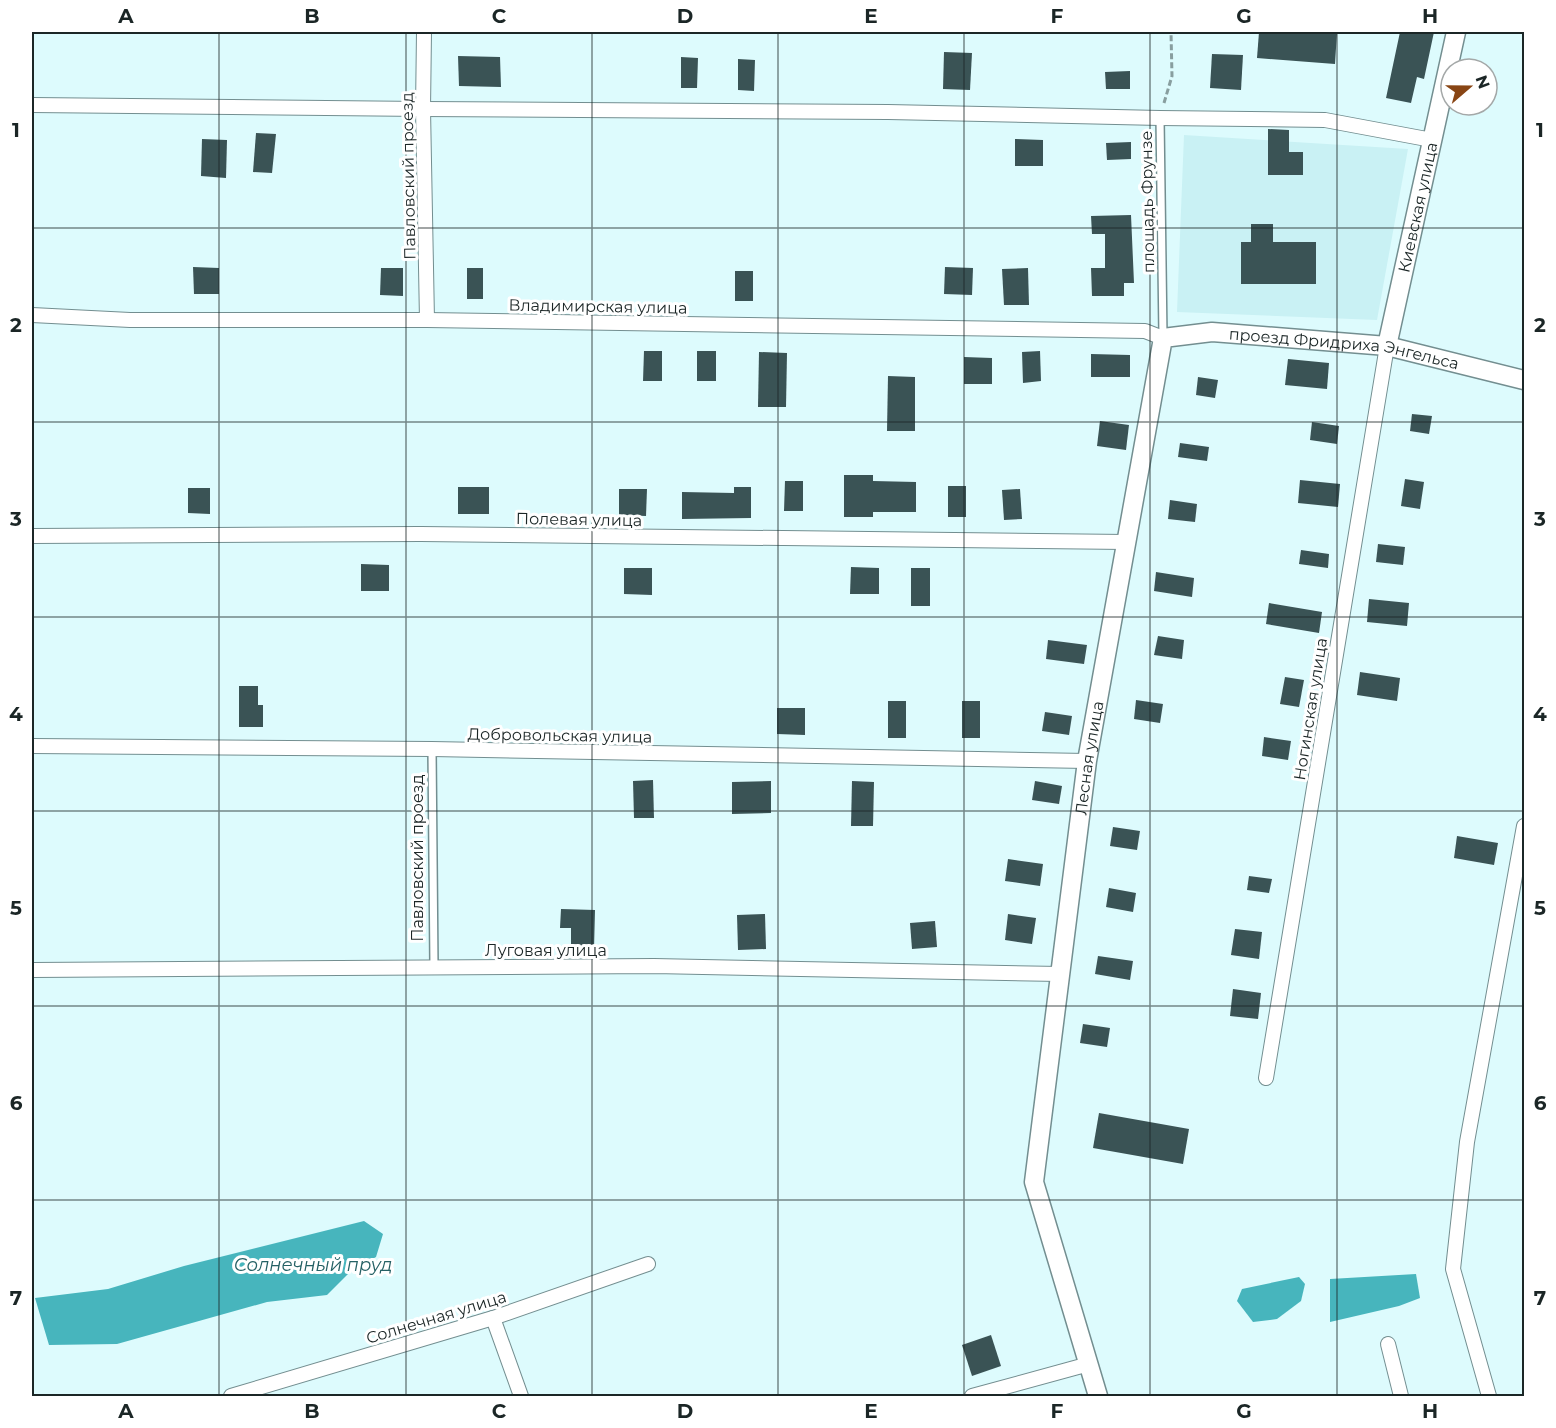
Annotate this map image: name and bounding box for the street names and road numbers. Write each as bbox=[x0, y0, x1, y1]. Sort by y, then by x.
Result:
street label: Павловский проезд bbox=[398, 92, 419, 260]
street label: площадь Фрунзе bbox=[1137, 131, 1158, 273]
street label: Киевская улица bbox=[1394, 140, 1442, 274]
street label: Владимирская улица bbox=[508, 295, 688, 318]
street label: проезд Фридриха Энгельса bbox=[1228, 324, 1461, 373]
street label: Полевая улица bbox=[516, 509, 642, 530]
street label: Ногинская улица bbox=[1290, 636, 1331, 782]
street label: Лесная улица bbox=[1071, 699, 1108, 816]
street label: Добровольская улица bbox=[468, 724, 652, 747]
street label: Павловский проезд bbox=[408, 774, 427, 942]
street label: Луговая улица bbox=[485, 941, 607, 960]
street label: Солнечная улица bbox=[364, 1287, 509, 1348]

